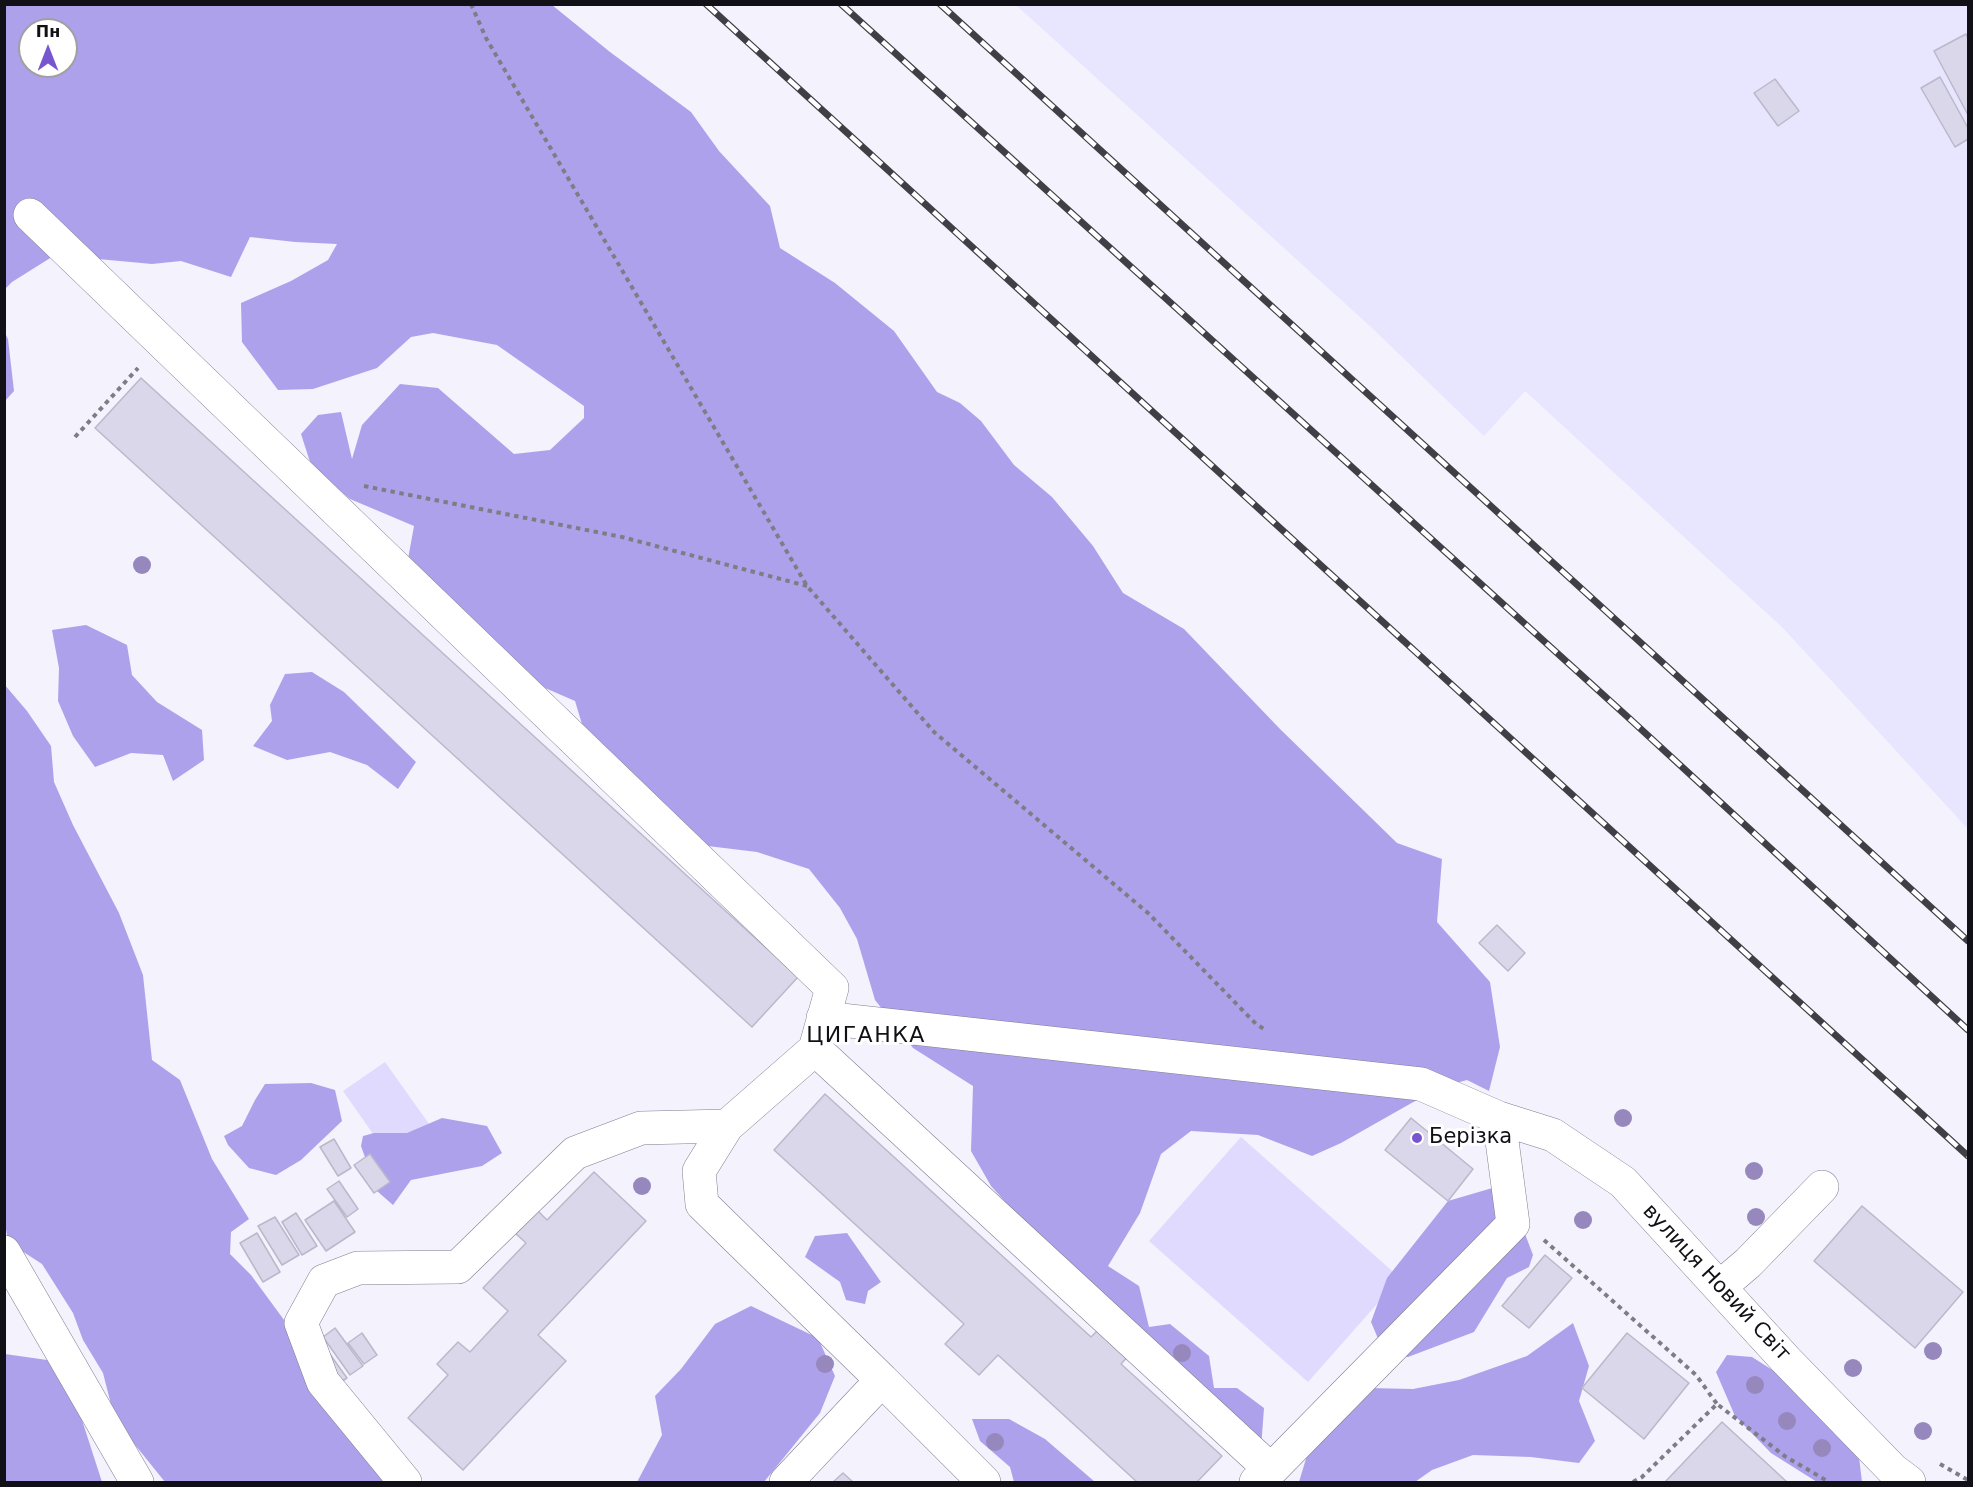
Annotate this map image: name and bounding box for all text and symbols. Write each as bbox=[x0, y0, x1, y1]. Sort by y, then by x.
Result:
north arrow bbox=[18, 18, 78, 78]
text: Пн bbox=[36, 22, 60, 41]
district label: ЦИГАНКА bbox=[806, 1023, 926, 1049]
place label: Берізка bbox=[1429, 1125, 1512, 1151]
marker: Берізка bbox=[1410, 1131, 1424, 1145]
street label: вулиця Новий Світ bbox=[1637, 1199, 1795, 1367]

